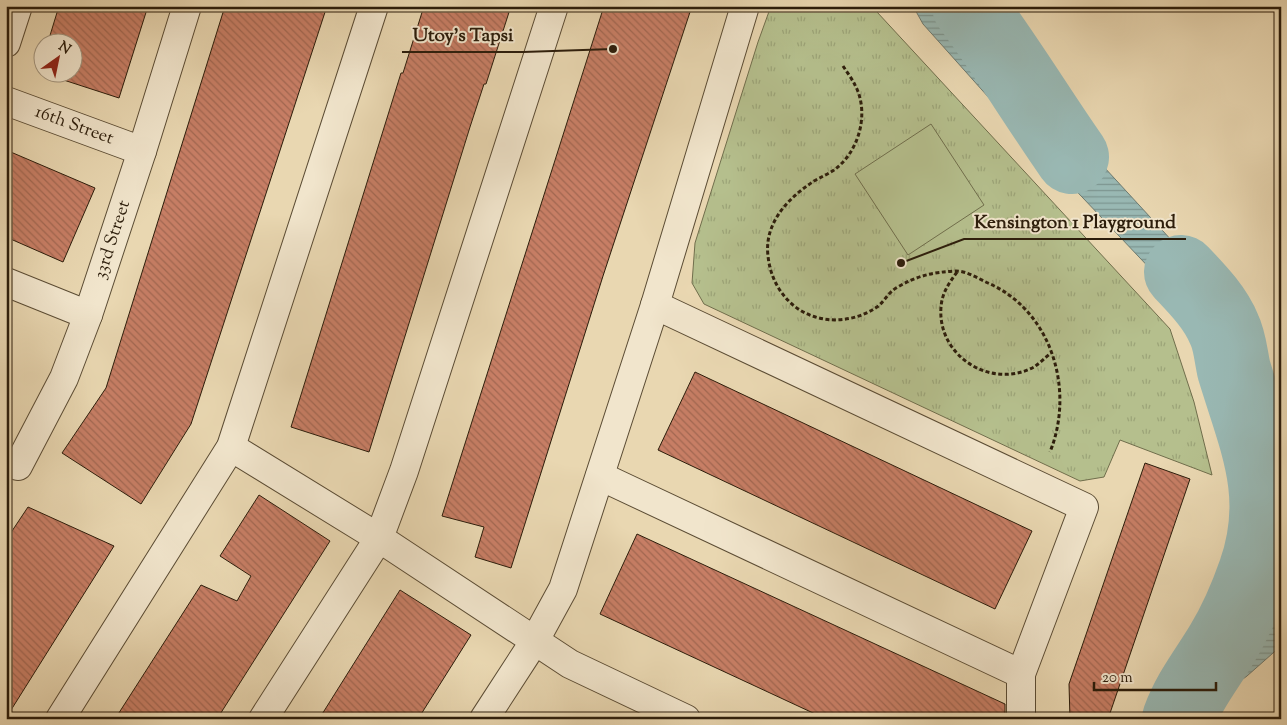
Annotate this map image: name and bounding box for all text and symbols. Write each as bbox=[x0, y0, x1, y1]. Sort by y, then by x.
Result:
callout: Utoy's Tapsi bbox=[402, 18, 523, 52]
text: Utoy's Tapsi bbox=[413, 23, 514, 50]
north arrow bbox=[32, 32, 82, 82]
text: N bbox=[54, 37, 74, 60]
street label: 16th Street bbox=[31, 100, 117, 152]
street label: 33rd Street bbox=[88, 197, 138, 283]
callout: Kensington 1 Playground bbox=[964, 205, 1186, 239]
text: Kensington 1 Playground bbox=[974, 210, 1176, 237]
scale bar bbox=[1094, 660, 1217, 692]
text: 20 m bbox=[1102, 668, 1133, 689]

